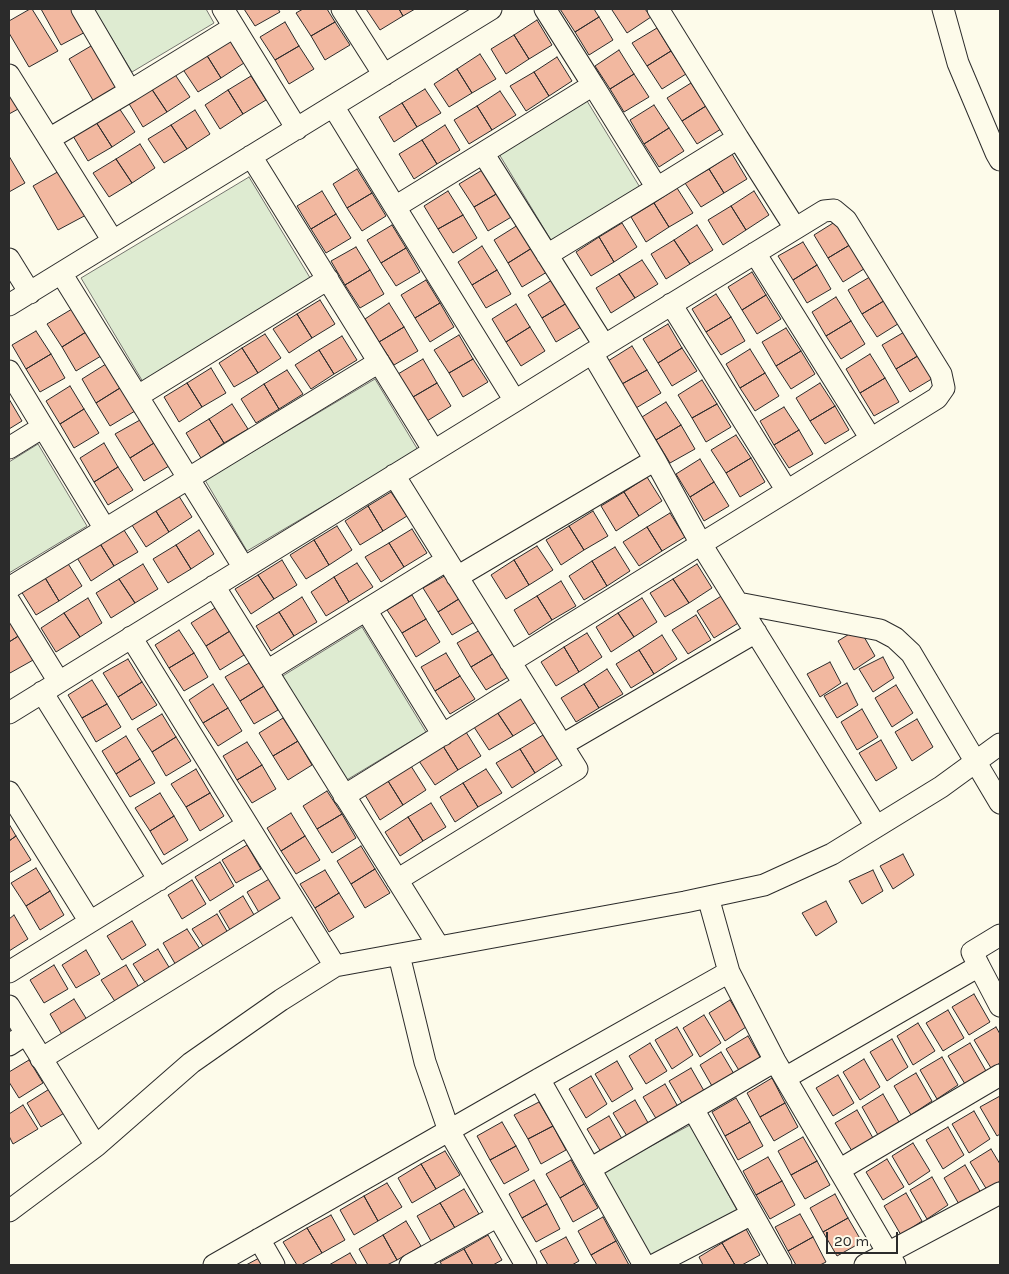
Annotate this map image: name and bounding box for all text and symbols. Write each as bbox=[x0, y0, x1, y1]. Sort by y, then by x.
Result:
scale bar bbox=[829, 1222, 902, 1254]
text: 20 m bbox=[834, 1232, 869, 1250]

